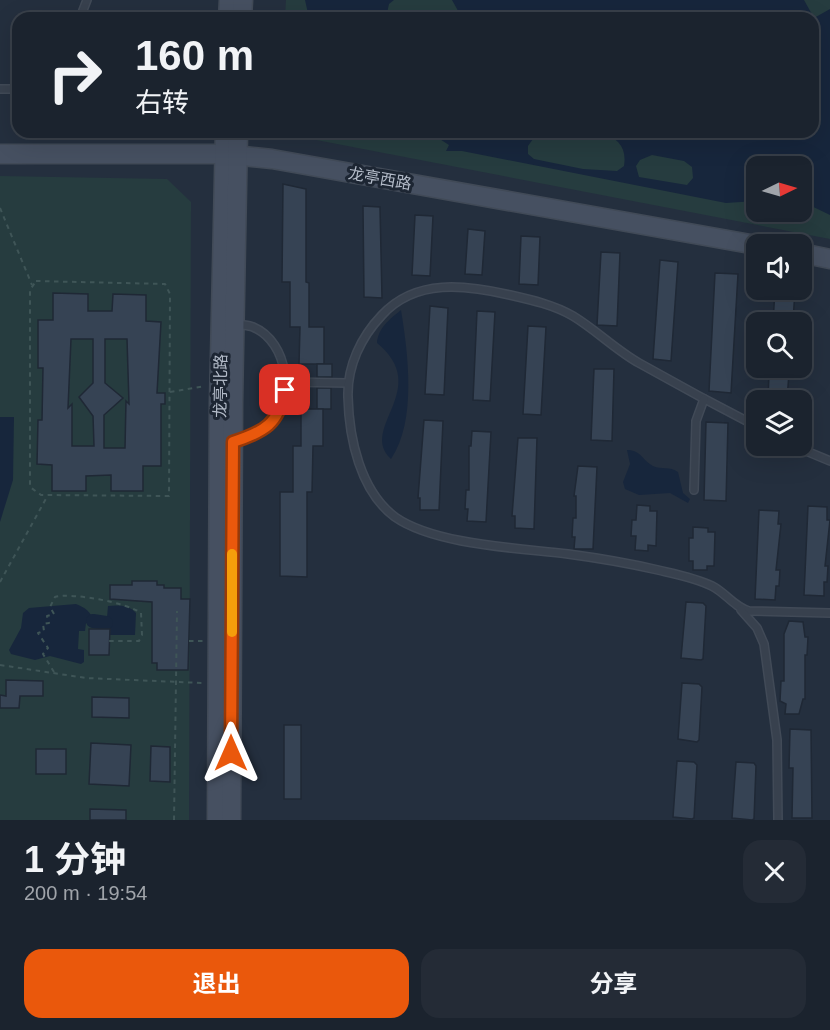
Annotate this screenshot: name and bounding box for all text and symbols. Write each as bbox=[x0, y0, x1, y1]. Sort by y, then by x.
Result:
text: 160 m bbox=[135, 32, 254, 79]
icon: right bbox=[36, 36, 114, 114]
text: 右转 bbox=[135, 88, 189, 118]
north arrow bbox=[746, 156, 812, 222]
map controls bbox=[746, 156, 812, 456]
street label: 龙亭西路 bbox=[347, 165, 413, 192]
button: sound bbox=[746, 234, 812, 300]
button: search bbox=[746, 312, 812, 378]
street label: 龙亭北路 bbox=[211, 354, 230, 418]
pin bbox=[259, 364, 310, 415]
icon: arrive bbox=[268, 373, 301, 406]
button: layers bbox=[746, 390, 812, 456]
position arrow bbox=[199, 721, 263, 785]
text: 1 分钟 bbox=[24, 839, 126, 880]
button: close bbox=[743, 840, 806, 903]
text: 200 m · 19:54 bbox=[24, 882, 147, 904]
button: 退出 bbox=[24, 949, 409, 1018]
button: 分享 bbox=[421, 949, 806, 1018]

